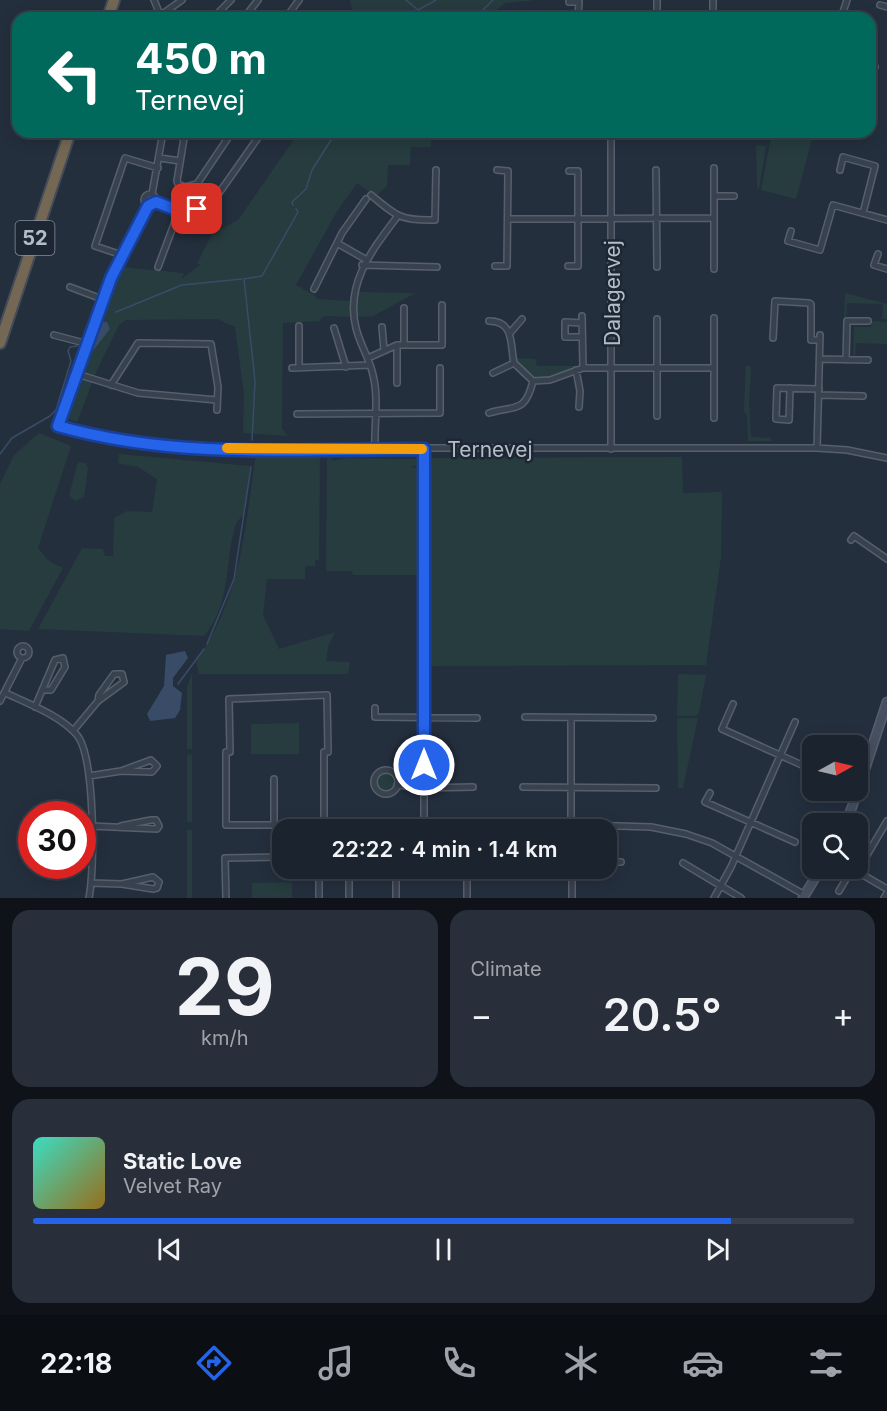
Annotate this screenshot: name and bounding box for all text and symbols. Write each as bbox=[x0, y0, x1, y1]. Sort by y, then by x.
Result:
text: 450 m bbox=[135, 33, 267, 84]
icon: left bbox=[36, 36, 114, 114]
text: Ternevej bbox=[135, 84, 245, 117]
pin bbox=[171, 183, 222, 234]
icon: arrive bbox=[180, 192, 213, 225]
road number: 52 bbox=[15, 221, 54, 255]
street label: Dalagervej bbox=[600, 240, 625, 346]
street label: Ternevej bbox=[447, 437, 533, 462]
position arrow bbox=[392, 733, 456, 797]
north arrow bbox=[802, 735, 868, 801]
map controls bbox=[802, 735, 868, 879]
speed limit sign: 30 bbox=[18, 801, 96, 879]
button: search bbox=[802, 813, 868, 879]
text: 22:22 · 4 min · 1.4 km bbox=[331, 836, 558, 862]
text: 29 bbox=[175, 939, 275, 1034]
text: Climate bbox=[471, 957, 542, 981]
text: 20.5° bbox=[603, 987, 722, 1042]
text: − bbox=[471, 995, 492, 1035]
text: + bbox=[832, 995, 854, 1035]
text: km/h bbox=[201, 1026, 249, 1050]
text: Static Love bbox=[123, 1148, 242, 1174]
text: Velvet Ray bbox=[123, 1174, 222, 1198]
icon: previous bbox=[153, 1233, 186, 1266]
icon: pause bbox=[427, 1233, 460, 1266]
icon: next bbox=[701, 1233, 734, 1266]
icon: directions bbox=[193, 1342, 235, 1384]
icon: music bbox=[315, 1342, 357, 1384]
icon: phone bbox=[438, 1342, 480, 1384]
icon: climate bbox=[560, 1342, 602, 1384]
icon: car bbox=[682, 1342, 724, 1384]
icon: filters bbox=[805, 1342, 847, 1384]
text: 22:18 bbox=[40, 1347, 112, 1380]

